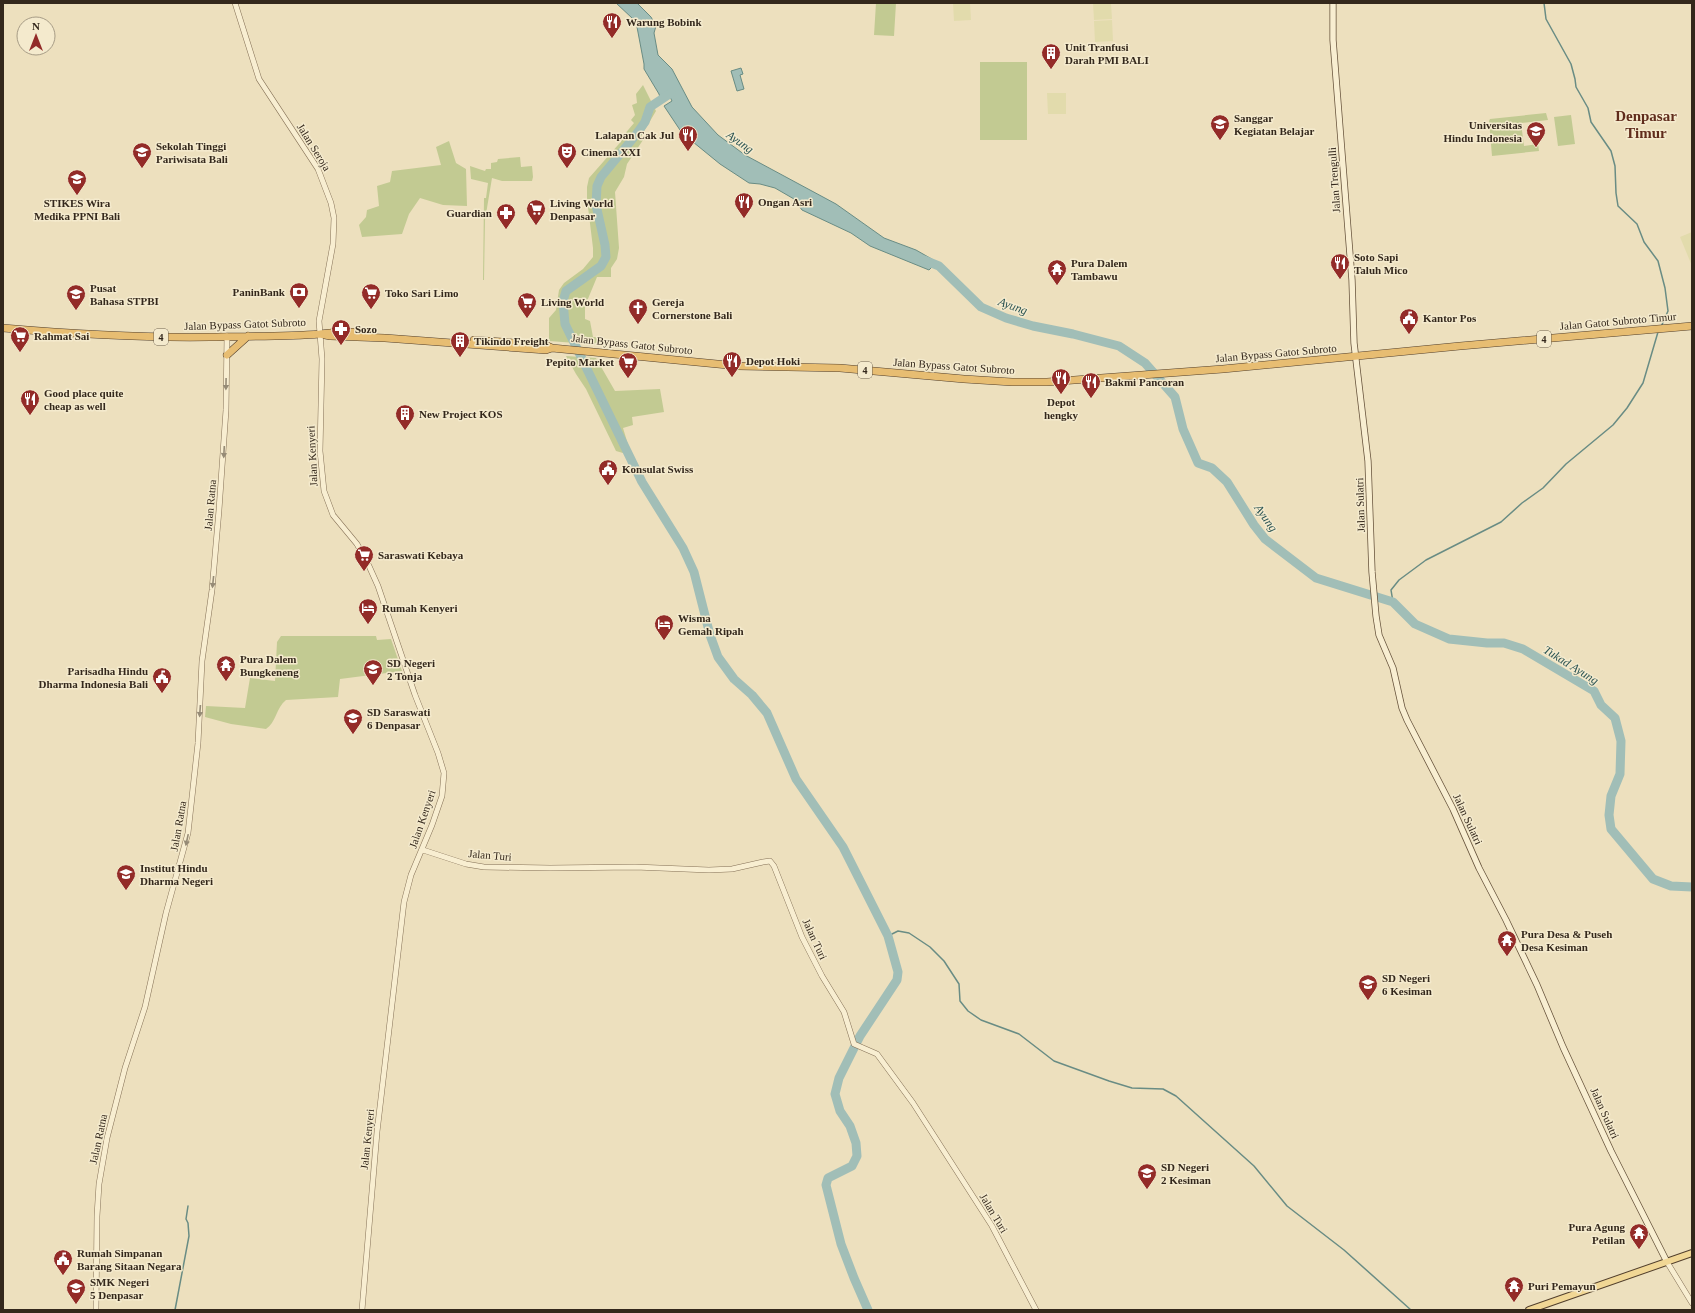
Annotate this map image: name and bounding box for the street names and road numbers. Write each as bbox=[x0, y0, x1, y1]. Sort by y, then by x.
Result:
street label: Jalan Seroja bbox=[295, 121, 333, 173]
street label: Jalan Trengulli bbox=[1326, 147, 1342, 213]
street label: Jalan Gatot Subroto Timur bbox=[1559, 310, 1677, 332]
street label: Jalan Bypass Gatot Subroto bbox=[184, 316, 307, 332]
road number: 4 bbox=[154, 329, 168, 345]
road number: 4 bbox=[1537, 331, 1551, 347]
street label: Jalan Bypass Gatot Subroto bbox=[571, 332, 694, 356]
street label: Jalan Bypass Gatot Subroto bbox=[1215, 342, 1338, 364]
street label: Jalan Bypass Gatot Subroto bbox=[893, 356, 1016, 376]
road number: 4 bbox=[858, 362, 872, 378]
street label: Jalan Kenyeri bbox=[304, 425, 320, 487]
street label: Jalan Sulatri bbox=[1353, 477, 1367, 533]
street label: Jalan Ratna bbox=[202, 479, 218, 531]
street label: Jalan Kenyeri bbox=[406, 788, 438, 850]
street label: Jalan Sulatri bbox=[1451, 792, 1485, 846]
street label: Jalan Ratna bbox=[168, 800, 188, 852]
street label: Jalan Turi bbox=[468, 847, 512, 863]
street label: Jalan Turi bbox=[800, 917, 830, 961]
street label: Jalan Sulatri bbox=[1588, 1086, 1622, 1140]
street label: Jalan Kenyeri bbox=[358, 1108, 376, 1170]
street label: Jalan Ratna bbox=[87, 1113, 109, 1165]
street label: Jalan Turi bbox=[978, 1191, 1010, 1235]

